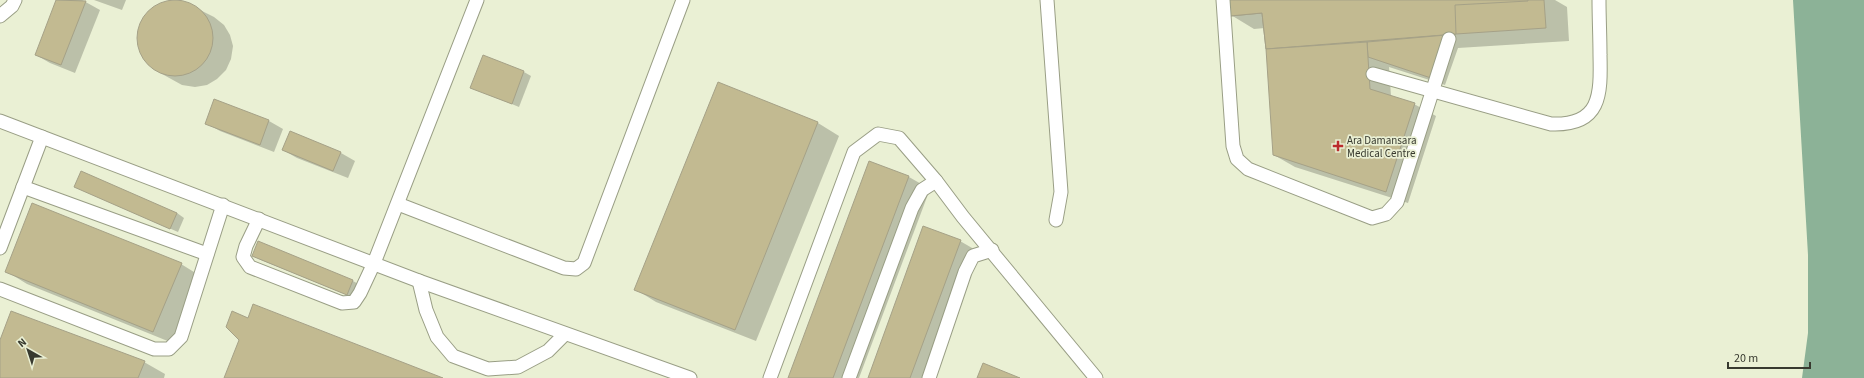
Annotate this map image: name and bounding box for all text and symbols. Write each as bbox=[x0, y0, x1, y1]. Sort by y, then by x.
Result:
place label: Ara Damansara Medical Centre bbox=[1347, 133, 1417, 161]
marker: Ara Damansara Medical Centre bbox=[1332, 140, 1344, 152]
north arrow bbox=[8, 330, 48, 370]
text: N bbox=[14, 334, 30, 351]
scale bar bbox=[1728, 344, 1810, 370]
text: 20 m bbox=[1734, 350, 1758, 367]

